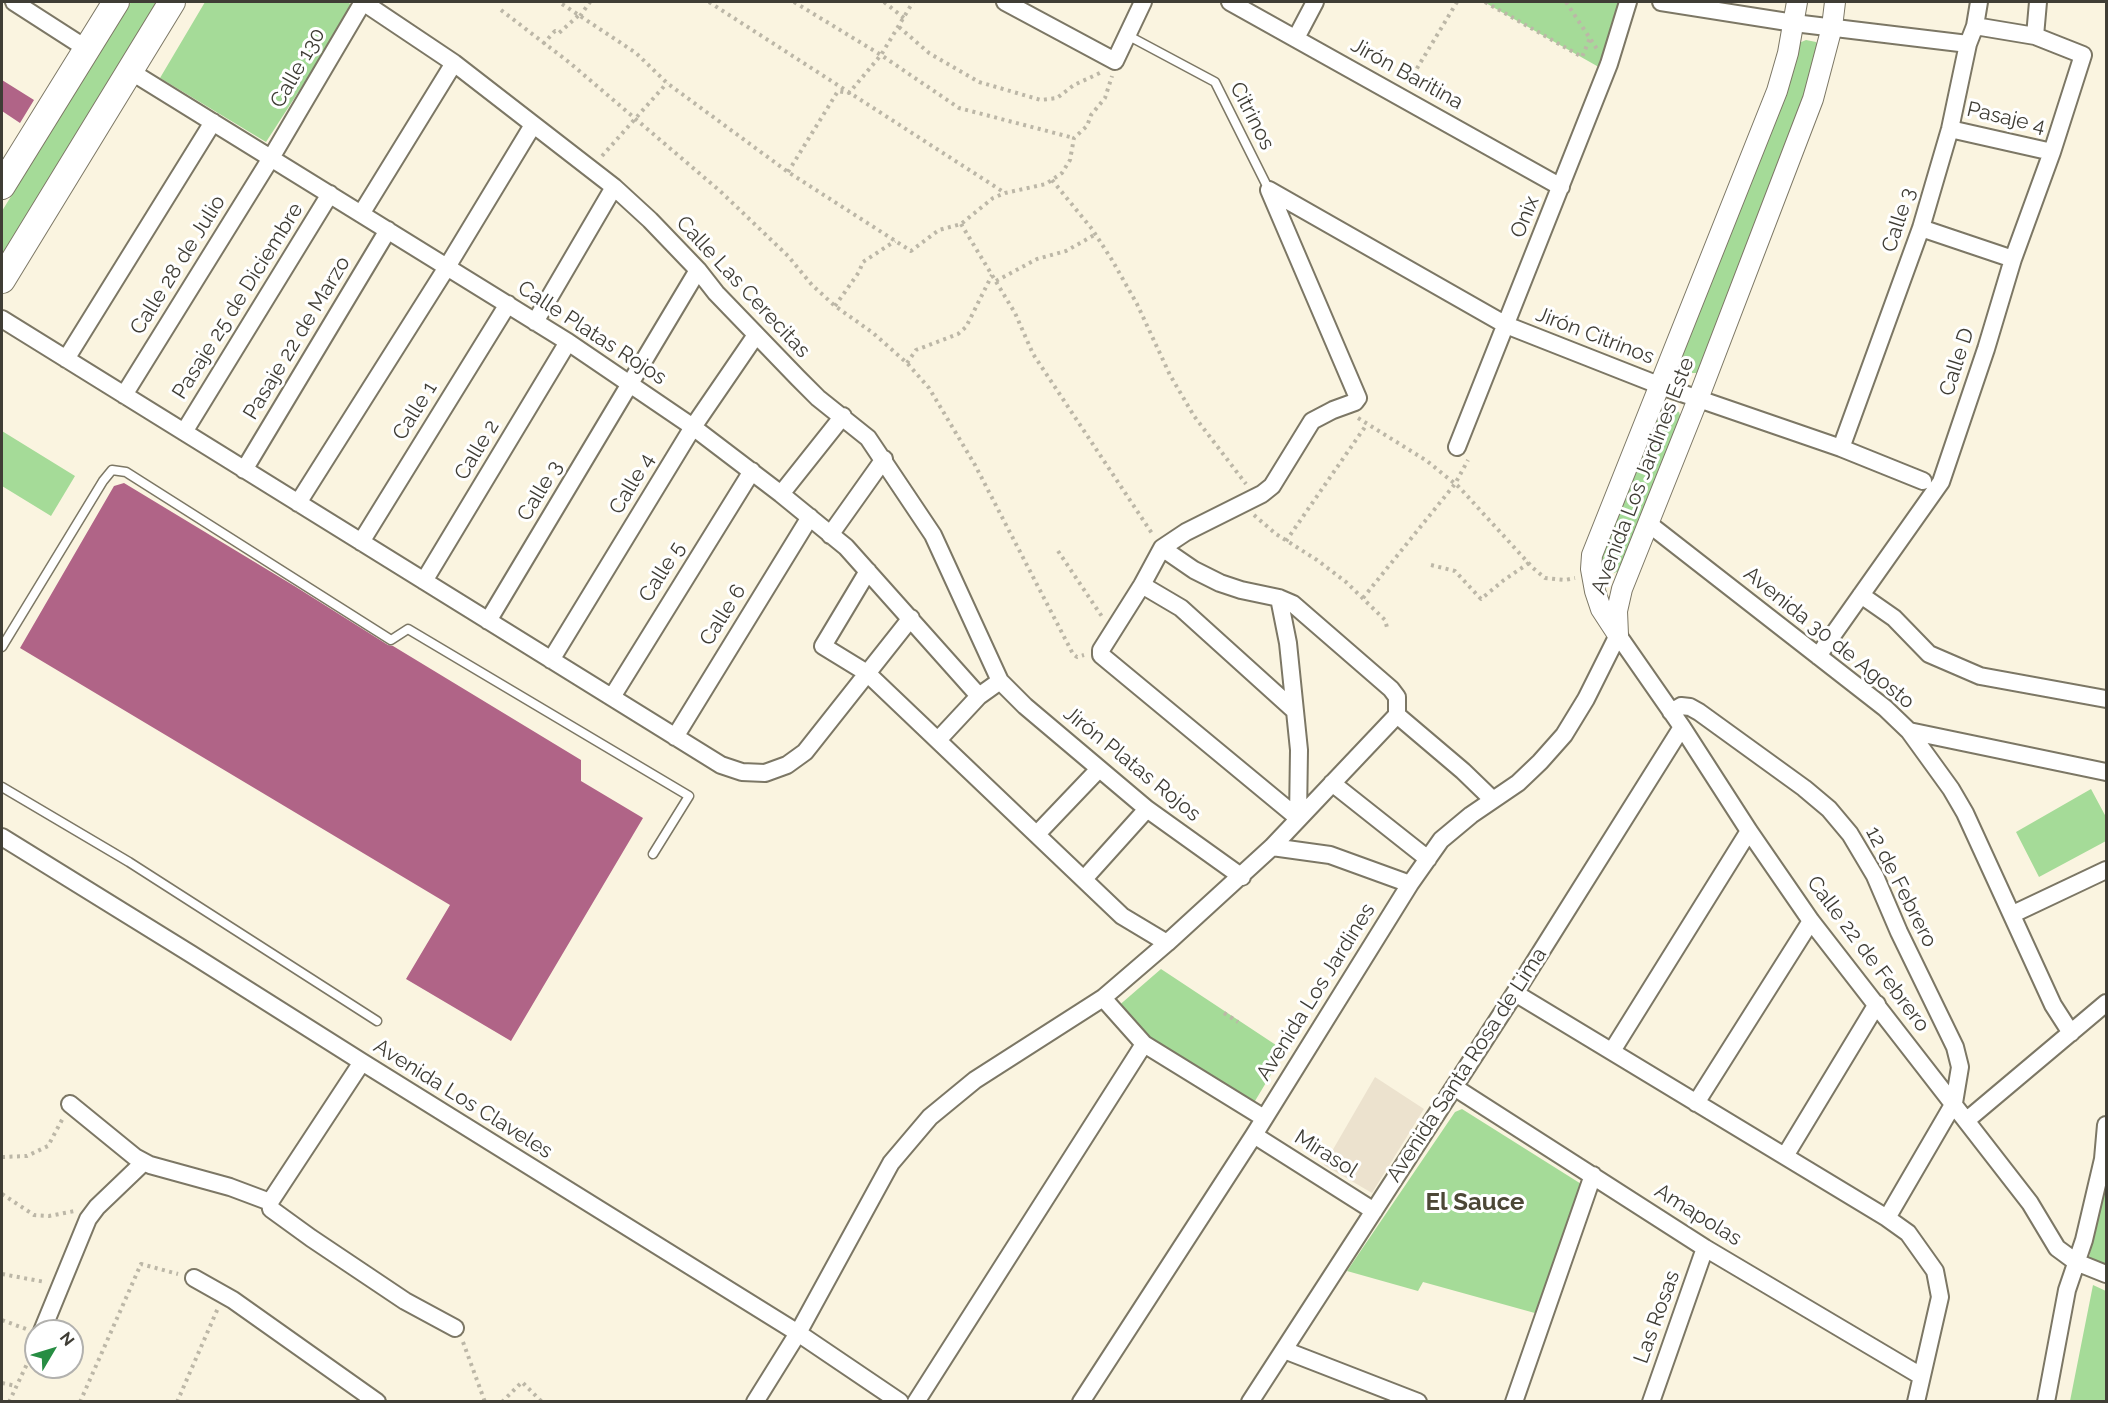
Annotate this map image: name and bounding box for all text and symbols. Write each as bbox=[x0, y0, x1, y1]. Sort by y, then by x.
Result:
street label: Calle 130 bbox=[265, 24, 331, 112]
street label: Jirón Baritina bbox=[1346, 33, 1468, 115]
street label: Citrinos bbox=[1224, 78, 1280, 154]
street label: Pasaje 4 bbox=[1964, 97, 2048, 139]
street label: Calle 3 bbox=[1877, 185, 1921, 255]
street label: Calle 28 de Julio bbox=[125, 191, 231, 339]
street label: Onix bbox=[1505, 192, 1545, 242]
street label: Pasaje 25 de Diciembre bbox=[167, 198, 309, 404]
street label: Calle Las Cerecitas bbox=[671, 211, 815, 363]
street label: Pasaje 22 de Marzo bbox=[238, 252, 356, 424]
street label: Calle Platas Rojos bbox=[513, 276, 671, 390]
street label: Jirón Citrinos bbox=[1532, 302, 1658, 370]
street label: Calle D bbox=[1934, 325, 1980, 399]
street label: Avenida Los Jardines Este bbox=[1586, 354, 1700, 598]
street label: Calle 1 bbox=[387, 377, 443, 445]
street label: Calle 2 bbox=[449, 415, 505, 485]
street label: Calle 4 bbox=[604, 449, 660, 519]
street label: Calle 3 bbox=[512, 456, 568, 526]
street label: Calle 5 bbox=[634, 537, 690, 607]
street label: Avenida 30 de Agosto bbox=[1739, 561, 1919, 715]
street label: Calle 6 bbox=[694, 580, 752, 650]
street label: Jirón Platas Rojos bbox=[1058, 701, 1206, 827]
street label: 12 de Febrero bbox=[1860, 823, 1942, 951]
street label: Calle 22 de Febrero bbox=[1801, 871, 1935, 1037]
street label: Avenida Los Jardines bbox=[1251, 899, 1381, 1085]
street label: Avenida Santa Rosa de Lima bbox=[1382, 943, 1552, 1187]
street label: Avenida Los Claveles bbox=[369, 1034, 557, 1164]
street label: Mirasol bbox=[1290, 1125, 1362, 1183]
street label: Amapolas bbox=[1650, 1178, 1746, 1252]
district label: El Sauce bbox=[1426, 1189, 1524, 1217]
street label: Las Rosas bbox=[1629, 1267, 1685, 1367]
north arrow bbox=[24, 1319, 84, 1379]
text: N bbox=[56, 1328, 78, 1350]

